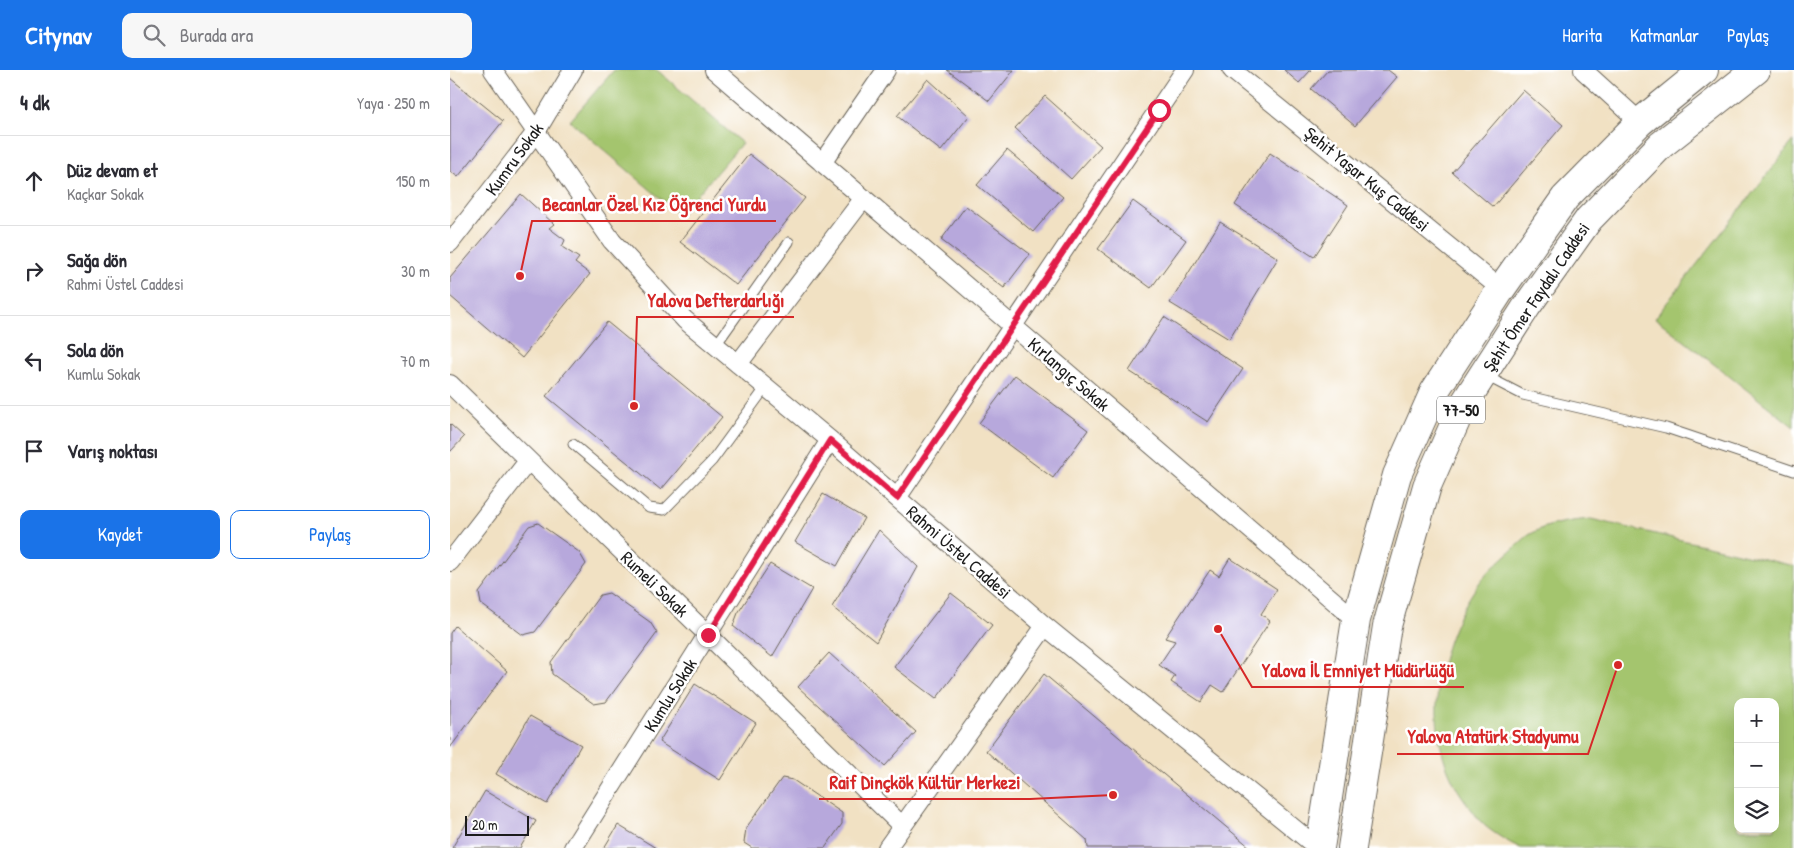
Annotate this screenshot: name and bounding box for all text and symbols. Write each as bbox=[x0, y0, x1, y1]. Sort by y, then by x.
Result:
search box bbox=[122, 13, 472, 58]
text: Citynav bbox=[25, 19, 92, 51]
icon: search bbox=[140, 21, 168, 49]
text: Burada ara bbox=[180, 22, 253, 48]
text: Harita bbox=[1562, 23, 1602, 48]
text: Katmanlar bbox=[1630, 23, 1699, 48]
text: Paylaş bbox=[1727, 23, 1769, 48]
text: 4 dk bbox=[20, 88, 50, 117]
text: Yaya · 250 m bbox=[357, 92, 430, 114]
route start bbox=[1148, 99, 1171, 122]
street label: Kumru Sokak bbox=[479, 117, 549, 201]
street label: Şehit Yaşar Kuş Caddesi bbox=[1299, 121, 1435, 237]
text: Düz devam et bbox=[67, 157, 158, 183]
icon: ahead bbox=[20, 167, 48, 195]
text: 150 m bbox=[396, 170, 430, 192]
text: Kaçkar Sokak bbox=[67, 183, 144, 205]
callout: Becanlar Özel Kız Öğrenci Yurdu bbox=[532, 187, 776, 221]
text: Becanlar Özel Kız Öğrenci Yurdu bbox=[542, 191, 766, 218]
street label: Şehit Ömer Faydalı Caddesi bbox=[1477, 217, 1595, 377]
text: Sağa dön bbox=[67, 247, 127, 273]
icon: right bbox=[20, 257, 48, 285]
text: 30 m bbox=[401, 260, 430, 282]
text: Rahmi Üstel Caddesi bbox=[67, 273, 184, 295]
callout: Yalova Defterdarlığı bbox=[637, 283, 794, 317]
text: Yalova Defterdarlığı bbox=[648, 287, 785, 314]
street label: Kırlangıç Sokak bbox=[1023, 331, 1116, 417]
text: Sola dön bbox=[67, 337, 124, 363]
icon: left bbox=[20, 347, 48, 375]
text: 70 m bbox=[400, 350, 430, 372]
text: Kumlu Sokak bbox=[67, 363, 140, 385]
road number: 77-50 bbox=[1437, 396, 1485, 424]
icon: arrive bbox=[20, 437, 48, 465]
text: Varış noktası bbox=[67, 438, 158, 464]
street label: Rahmi Üstel Caddesi bbox=[901, 499, 1017, 605]
button: Kaydet bbox=[20, 510, 220, 559]
button: Paylaş bbox=[230, 510, 430, 559]
street label: Rumeli Sokak bbox=[616, 545, 695, 623]
route end bbox=[697, 624, 720, 647]
street label: Kumlu Sokak bbox=[638, 653, 703, 737]
callout: Yalova İl Emniyet Müdürlüğü bbox=[1252, 653, 1464, 687]
text: Yalova İl Emniyet Müdürlüğü bbox=[1262, 657, 1455, 684]
map controls bbox=[1734, 698, 1779, 833]
button: + bbox=[1734, 698, 1779, 743]
callout: Yalova Atatürk Stadyumu bbox=[1397, 720, 1588, 754]
text: Yalova Atatürk Stadyumu bbox=[1407, 723, 1579, 750]
button: − bbox=[1734, 743, 1779, 788]
callout: Raif Dinçkök Kültür Merkezi bbox=[819, 765, 1030, 799]
text: Raif Dinçkök Kültür Merkezi bbox=[830, 769, 1021, 795]
button: layers bbox=[1734, 788, 1779, 833]
scale bar bbox=[465, 813, 529, 836]
text: 20 m bbox=[472, 815, 498, 834]

